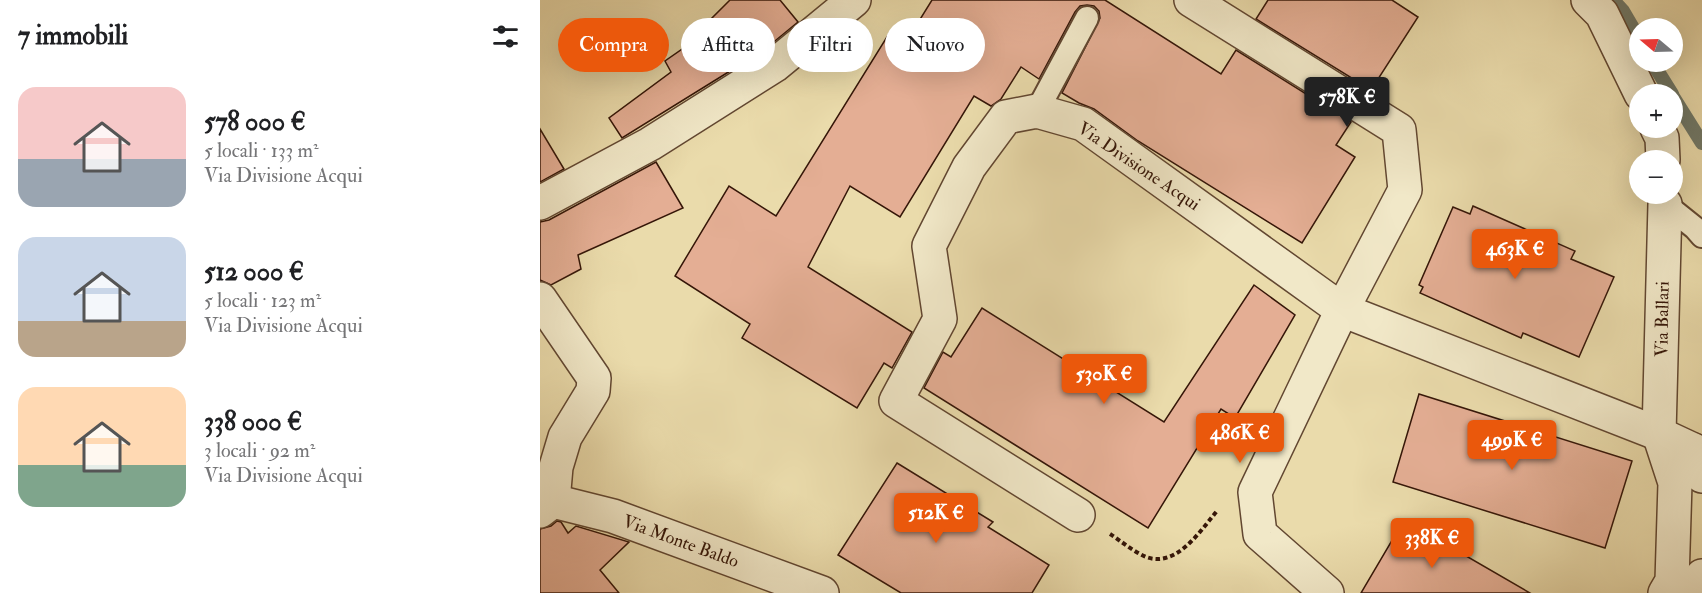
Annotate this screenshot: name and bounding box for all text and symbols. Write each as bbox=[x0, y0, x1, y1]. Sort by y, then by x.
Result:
chip: Compra bbox=[558, 18, 669, 72]
chip: Affitta bbox=[681, 18, 775, 72]
chip: Filtri bbox=[787, 18, 873, 72]
chip: Nuovo bbox=[885, 18, 985, 72]
north arrow bbox=[1629, 18, 1683, 72]
map controls bbox=[1629, 18, 1683, 204]
text: 7 immobili bbox=[18, 20, 128, 52]
icon: filters bbox=[489, 20, 522, 53]
pin: 578K € bbox=[1298, 77, 1396, 128]
text: 578K € bbox=[1318, 84, 1376, 109]
button: + bbox=[1629, 84, 1683, 138]
text: 578 000 € bbox=[204, 106, 306, 138]
icon: home bbox=[66, 111, 138, 183]
street label: Via Divisione Acqui bbox=[1073, 117, 1205, 216]
text: 5 locali · 133 m² bbox=[204, 138, 319, 163]
button: − bbox=[1629, 150, 1683, 204]
text: Via Divisione Acqui bbox=[204, 163, 363, 188]
pin: 463K € bbox=[1466, 229, 1564, 280]
text: 463K € bbox=[1486, 236, 1544, 261]
text: 512 000 € bbox=[204, 256, 304, 288]
icon: home bbox=[66, 261, 138, 333]
street label: Via Ballari bbox=[1650, 281, 1675, 357]
text: 5 locali · 123 m² bbox=[204, 288, 321, 313]
text: Via Divisione Acqui bbox=[204, 313, 363, 338]
pin: 530K € bbox=[1055, 354, 1153, 405]
text: 530K € bbox=[1076, 361, 1132, 386]
text: 338 000 € bbox=[204, 406, 302, 438]
icon: home bbox=[66, 411, 138, 483]
pin: 486K € bbox=[1191, 413, 1289, 464]
text: 486K € bbox=[1210, 420, 1270, 445]
pin: 499K € bbox=[1463, 420, 1561, 471]
text: 499K € bbox=[1481, 427, 1543, 452]
text: 3 locali · 92 m² bbox=[204, 438, 315, 463]
text: Via Divisione Acqui bbox=[204, 463, 363, 488]
pin: 512K € bbox=[887, 493, 985, 544]
text: 512K € bbox=[908, 500, 964, 525]
street label: Via Monte Baldo bbox=[620, 510, 742, 573]
pin: 338K € bbox=[1383, 518, 1481, 569]
text: 338K € bbox=[1405, 525, 1459, 550]

